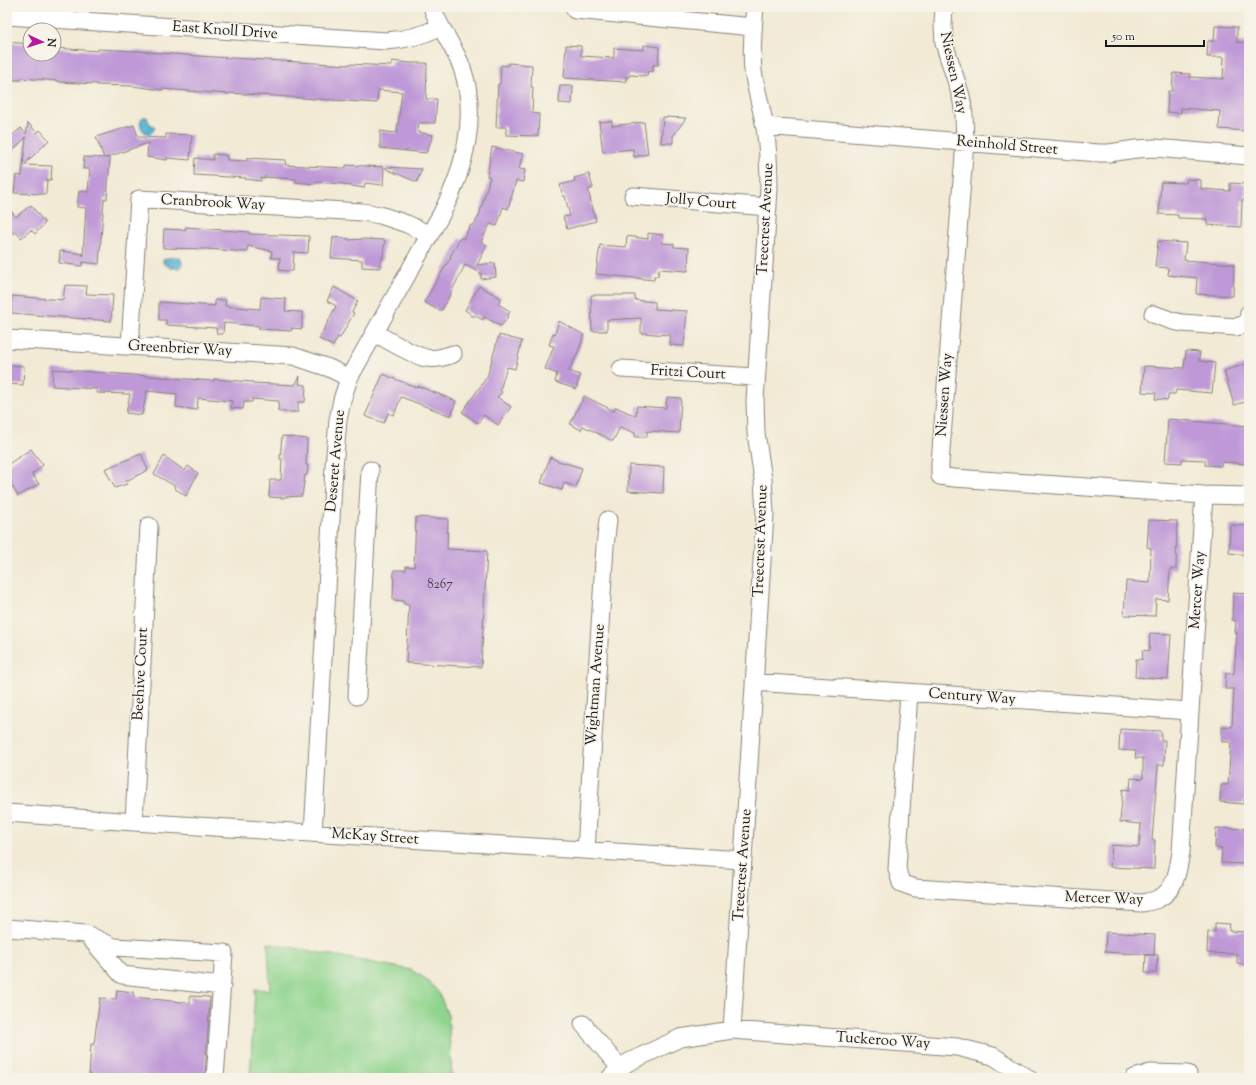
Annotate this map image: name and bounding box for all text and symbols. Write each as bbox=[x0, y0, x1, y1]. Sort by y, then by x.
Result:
street label: East Knoll Drive bbox=[172, 17, 278, 45]
north arrow bbox=[22, 22, 62, 62]
scale bar bbox=[1106, 22, 1204, 48]
text: 50 m bbox=[1111, 28, 1135, 46]
street label: Niessen Way bbox=[934, 30, 972, 117]
text: N bbox=[43, 37, 59, 48]
street label: Reinhold Street bbox=[955, 131, 1059, 161]
street label: Treecrest Avenue bbox=[753, 162, 779, 276]
street label: Jolly Court bbox=[664, 188, 737, 216]
street label: Cranbrook Way bbox=[160, 190, 266, 216]
street label: Greenbrier Way bbox=[127, 336, 233, 362]
street label: Niessen Way bbox=[932, 352, 958, 438]
street label: Fritzi Court bbox=[650, 361, 726, 385]
street label: Deseret Avenue bbox=[321, 409, 351, 513]
street label: Treecrest Avenue bbox=[749, 484, 773, 598]
street label: Mercer Way bbox=[1185, 549, 1211, 630]
house number: 8267 bbox=[427, 576, 453, 594]
street label: Wightman Avenue bbox=[581, 623, 611, 747]
street label: Beehive Court bbox=[128, 627, 154, 721]
street label: Century Way bbox=[928, 683, 1017, 711]
street label: Treecrest Avenue bbox=[729, 808, 757, 922]
street label: McKay Street bbox=[331, 823, 419, 851]
street label: Mercer Way bbox=[1064, 887, 1144, 911]
street label: Tuckeroo Way bbox=[835, 1027, 931, 1055]

